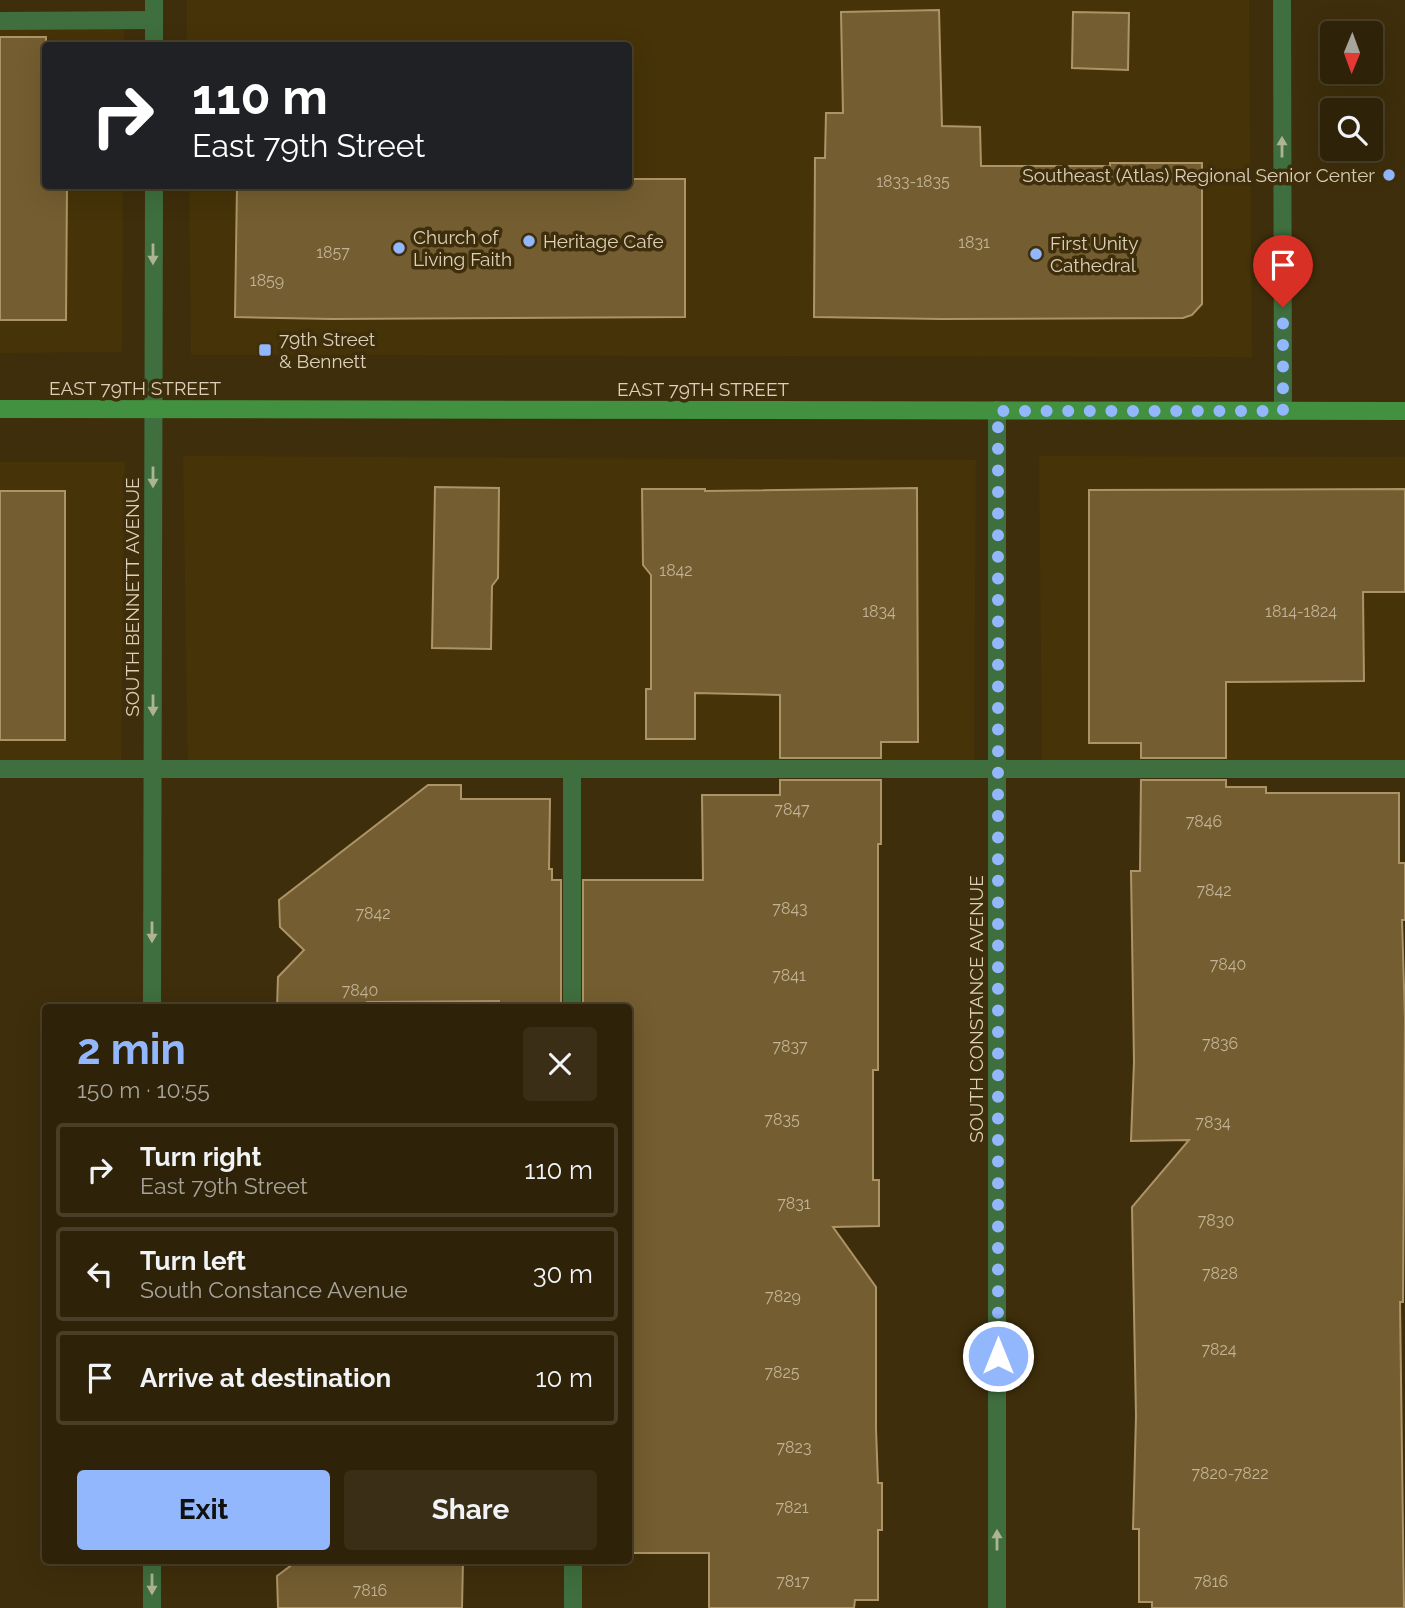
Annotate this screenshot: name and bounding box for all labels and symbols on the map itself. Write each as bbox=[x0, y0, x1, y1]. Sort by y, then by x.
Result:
north arrow bbox=[1320, 21, 1382, 84]
one-way arrow bbox=[1276, 135, 1288, 157]
place label: Southeast (Atlas) Regional Senior Center bbox=[1022, 164, 1375, 186]
marker: Southeast (Atlas) Regional Senior Center bbox=[1381, 167, 1397, 183]
house number: 1833-1835 bbox=[876, 172, 950, 191]
place label: Church of Living Faith bbox=[413, 226, 512, 270]
place label: Heritage Cafe bbox=[543, 230, 664, 252]
place label: First Unity Cathedral bbox=[1050, 232, 1139, 276]
marker: Heritage Cafe bbox=[521, 233, 537, 249]
house number: 1831 bbox=[958, 233, 990, 252]
pin bbox=[1253, 235, 1313, 307]
marker: Church of Living Faith bbox=[391, 240, 407, 256]
one-way arrow bbox=[147, 243, 159, 265]
house number: 1857 bbox=[316, 243, 350, 262]
marker: First Unity Cathedral bbox=[1028, 246, 1044, 262]
house number: 1859 bbox=[250, 271, 284, 290]
place label: 79th Street & Bennett bbox=[279, 328, 376, 372]
marker: 79th Street & Bennett bbox=[257, 342, 273, 358]
street label: EAST 79TH STREET bbox=[49, 377, 221, 399]
street label: EAST 79TH STREET bbox=[617, 378, 789, 400]
one-way arrow bbox=[147, 466, 159, 488]
street label: SOUTH BENNETT AVENUE bbox=[121, 477, 143, 717]
house number: 1842 bbox=[659, 561, 693, 580]
house number: 1834 bbox=[862, 602, 896, 621]
house number: 1814-1824 bbox=[1265, 602, 1337, 621]
one-way arrow bbox=[147, 694, 159, 716]
house number: 7847 bbox=[774, 800, 810, 819]
house number: 7846 bbox=[1186, 812, 1222, 831]
street label: SOUTH CONSTANCE AVENUE bbox=[965, 875, 987, 1143]
house number: 7842 bbox=[1196, 881, 1232, 900]
house number: 7843 bbox=[772, 899, 808, 918]
house number: 7842 bbox=[355, 904, 391, 923]
one-way arrow bbox=[146, 921, 158, 943]
house number: 7840 bbox=[1210, 955, 1246, 974]
house number: 7841 bbox=[772, 966, 806, 985]
house number: 7840 bbox=[342, 981, 378, 1000]
house number: 7836 bbox=[1202, 1034, 1238, 1053]
house number: 7837 bbox=[772, 1037, 808, 1056]
house number: 7835 bbox=[764, 1110, 800, 1129]
house number: 7834 bbox=[1195, 1113, 1231, 1132]
house number: 7831 bbox=[777, 1194, 811, 1213]
house number: 7830 bbox=[1198, 1211, 1234, 1230]
house number: 7828 bbox=[1202, 1264, 1238, 1283]
house number: 7829 bbox=[765, 1287, 801, 1306]
position arrow bbox=[961, 1319, 1035, 1393]
house number: 7824 bbox=[1201, 1340, 1237, 1359]
house number: 7825 bbox=[764, 1363, 800, 1382]
house number: 7823 bbox=[777, 1438, 811, 1457]
house number: 7820-7822 bbox=[1191, 1464, 1269, 1483]
house number: 7821 bbox=[775, 1498, 809, 1517]
one-way arrow bbox=[991, 1529, 1003, 1551]
house number: 7817 bbox=[776, 1572, 810, 1591]
house number: 7816 bbox=[1194, 1572, 1228, 1591]
one-way arrow bbox=[146, 1574, 158, 1596]
house number: 7816 bbox=[353, 1581, 387, 1600]

